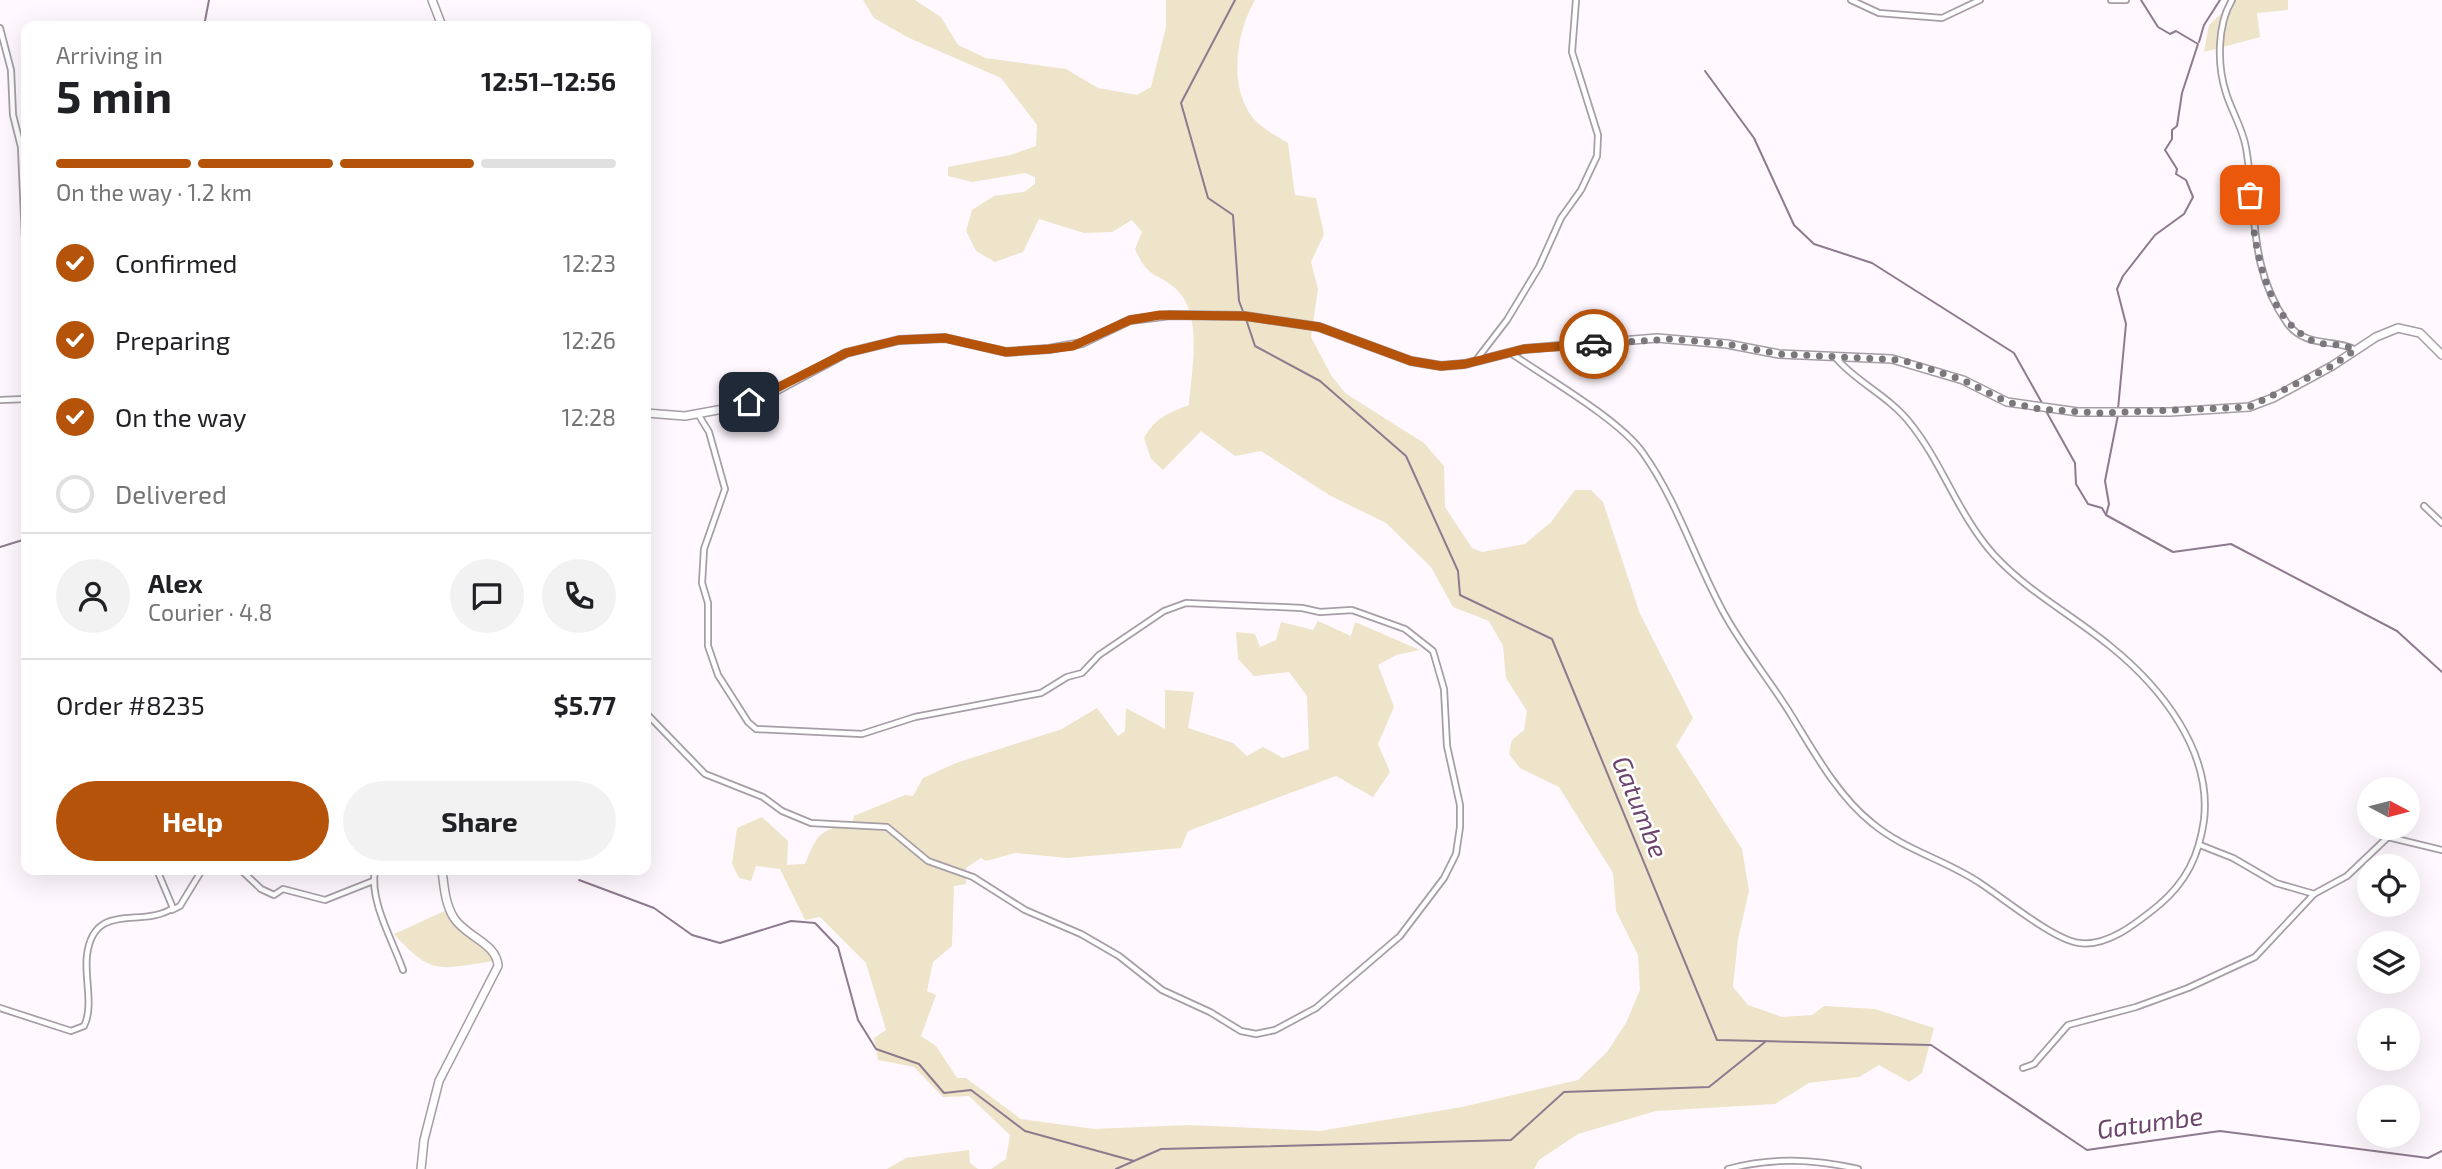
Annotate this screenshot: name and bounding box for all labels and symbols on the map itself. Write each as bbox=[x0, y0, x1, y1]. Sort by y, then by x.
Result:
pin bbox=[2220, 165, 2280, 225]
courier bbox=[1559, 309, 1629, 379]
pin bbox=[719, 372, 779, 432]
water label: Gatumbe bbox=[1607, 751, 1676, 862]
north arrow bbox=[2357, 777, 2420, 840]
water label: Gatumbe bbox=[2095, 1099, 2205, 1144]

